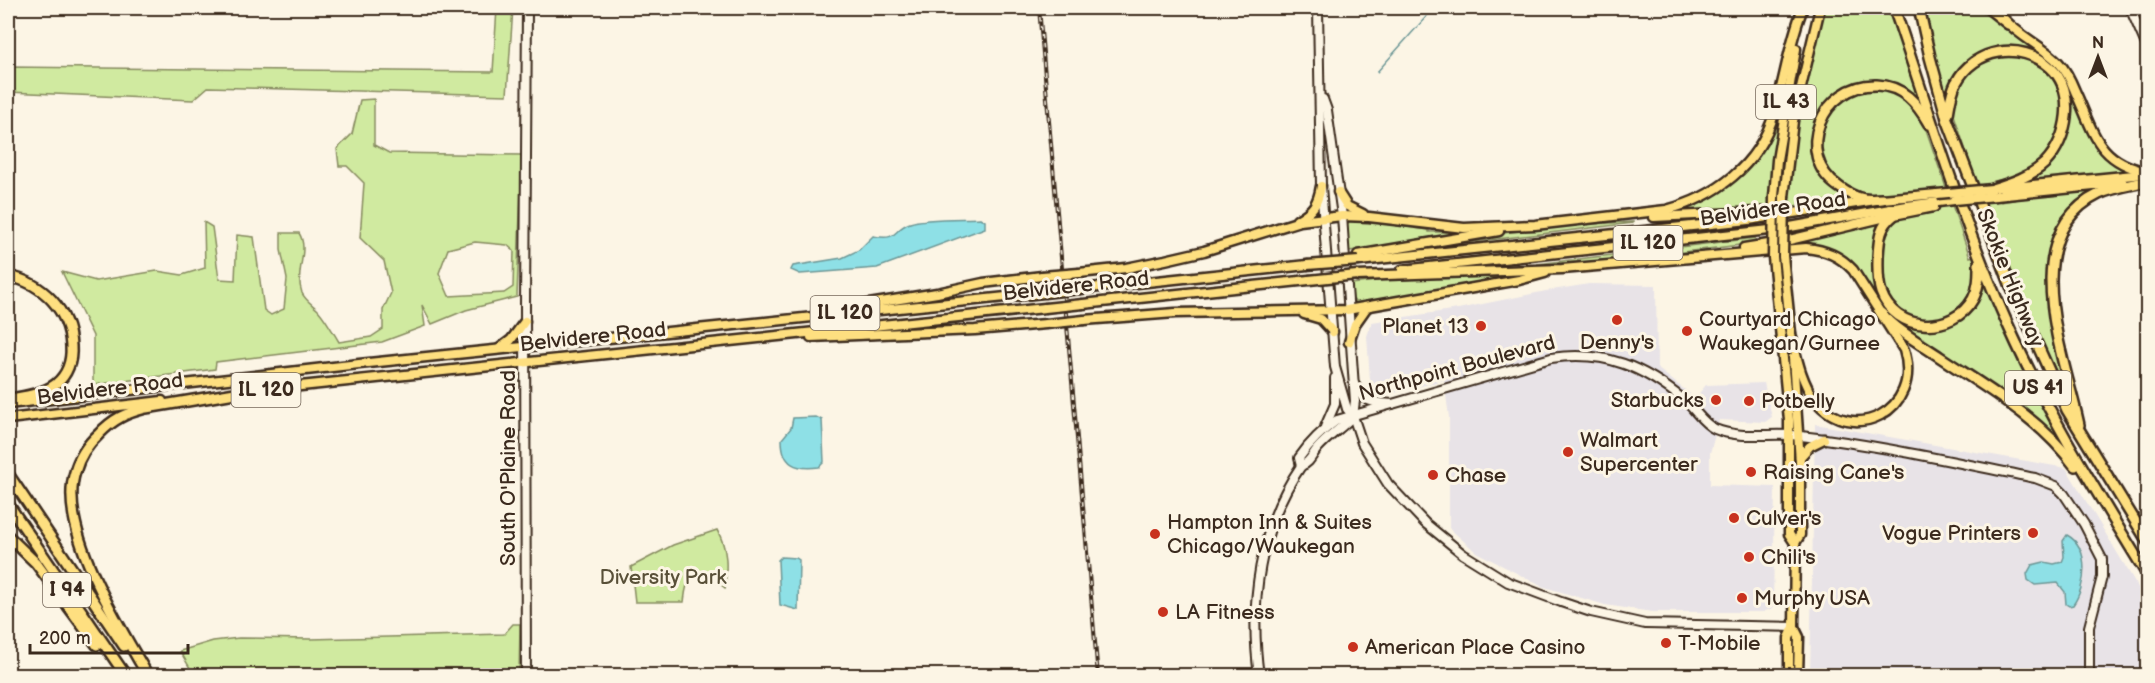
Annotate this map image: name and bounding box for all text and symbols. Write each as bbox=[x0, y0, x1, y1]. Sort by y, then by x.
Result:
north arrow bbox=[2068, 27, 2128, 87]
text: N bbox=[2092, 34, 2104, 53]
road number: IL 43 bbox=[1756, 85, 1816, 119]
street label: Belvidere Road bbox=[1698, 186, 1848, 232]
street label: Skokie Highway bbox=[1971, 205, 2049, 351]
road number: IL 120 bbox=[1614, 226, 1682, 260]
street label: Belvidere Road bbox=[1002, 266, 1150, 306]
road number: IL 120 bbox=[810, 296, 880, 330]
place label: Courtyard Chicago Waukegan/Gurnee bbox=[1699, 307, 1880, 356]
marker: Denny's bbox=[1610, 313, 1624, 327]
place label: Planet 13 bbox=[1382, 314, 1469, 339]
street label: Belvidere Road bbox=[519, 317, 667, 357]
marker: Planet 13 bbox=[1474, 319, 1488, 333]
marker: Courtyard Chicago Waukegan/Gurnee bbox=[1680, 324, 1694, 338]
street label: Northpoint Boulevard bbox=[1356, 330, 1558, 406]
place label: Denny's bbox=[1580, 330, 1654, 355]
street label: Belvidere Road bbox=[35, 368, 185, 410]
street label: South O'Plaine Road bbox=[496, 370, 521, 566]
road number: US 41 bbox=[2005, 371, 2071, 405]
road number: IL 120 bbox=[232, 373, 300, 407]
place label: Starbucks bbox=[1611, 388, 1704, 413]
place label: Potbelly bbox=[1761, 389, 1835, 414]
marker: Starbucks bbox=[1709, 393, 1723, 407]
marker: Potbelly bbox=[1742, 394, 1756, 408]
place label: Walmart Supercenter bbox=[1580, 428, 1698, 477]
marker: Walmart Supercenter bbox=[1561, 445, 1575, 459]
place label: Raising Cane's bbox=[1763, 460, 1904, 485]
place label: Chase bbox=[1445, 463, 1506, 488]
marker: Raising Cane's bbox=[1744, 465, 1758, 479]
marker: Chase bbox=[1426, 468, 1440, 482]
place label: Culver's bbox=[1746, 506, 1822, 531]
place label: Hampton Inn & Suites Chicago/Waukegan bbox=[1167, 510, 1372, 559]
marker: Culver's bbox=[1727, 511, 1741, 525]
place label: Vogue Printers bbox=[1882, 521, 2021, 546]
marker: Vogue Printers bbox=[2026, 526, 2040, 540]
marker: Hampton Inn & Suites Chicago/Waukegan bbox=[1148, 527, 1162, 541]
place label: Chili's bbox=[1761, 545, 1816, 570]
marker: Chili's bbox=[1742, 550, 1756, 564]
park label: Diversity Park bbox=[599, 565, 727, 590]
road number: I 94 bbox=[43, 573, 91, 607]
place label: Murphy USA bbox=[1754, 586, 1870, 611]
marker: Murphy USA bbox=[1735, 591, 1749, 605]
place label: LA Fitness bbox=[1175, 600, 1275, 625]
marker: LA Fitness bbox=[1156, 605, 1170, 619]
scale bar bbox=[30, 617, 188, 655]
text: 200 m bbox=[39, 628, 91, 649]
place label: T-Mobile bbox=[1678, 631, 1760, 656]
place label: American Place Casino bbox=[1365, 635, 1586, 660]
marker: T-Mobile bbox=[1659, 636, 1673, 650]
marker: American Place Casino bbox=[1346, 640, 1360, 654]

